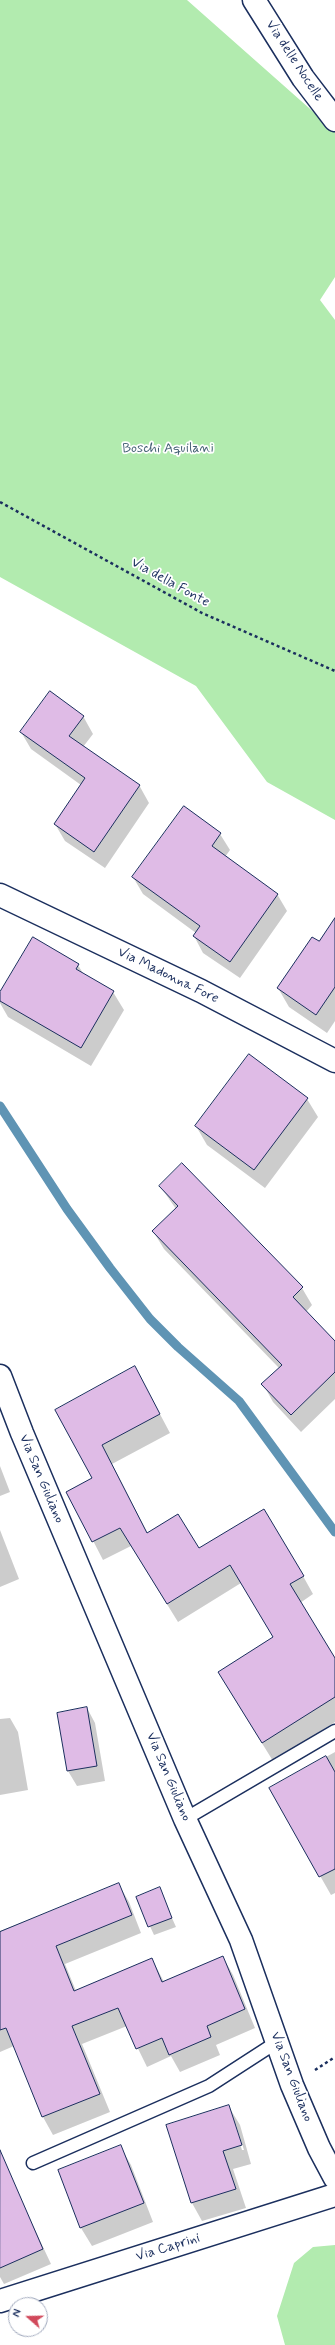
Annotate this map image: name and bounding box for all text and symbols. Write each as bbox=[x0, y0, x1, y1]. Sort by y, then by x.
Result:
street label: Via delle Nocelle bbox=[262, 17, 326, 105]
park label: Boschi Aquilani bbox=[122, 441, 214, 457]
street label: Via della Fonte bbox=[128, 555, 212, 611]
street label: Via Madonna Fore bbox=[115, 944, 221, 1008]
street label: Via San Giuliano bbox=[15, 1432, 67, 1526]
street label: Via San Giuliano bbox=[142, 1730, 194, 1824]
street label: Via San Giuliano bbox=[266, 2030, 316, 2124]
street label: Via Caprini bbox=[134, 2230, 202, 2266]
north arrow bbox=[8, 2297, 48, 2337]
text: N bbox=[10, 2307, 25, 2319]

